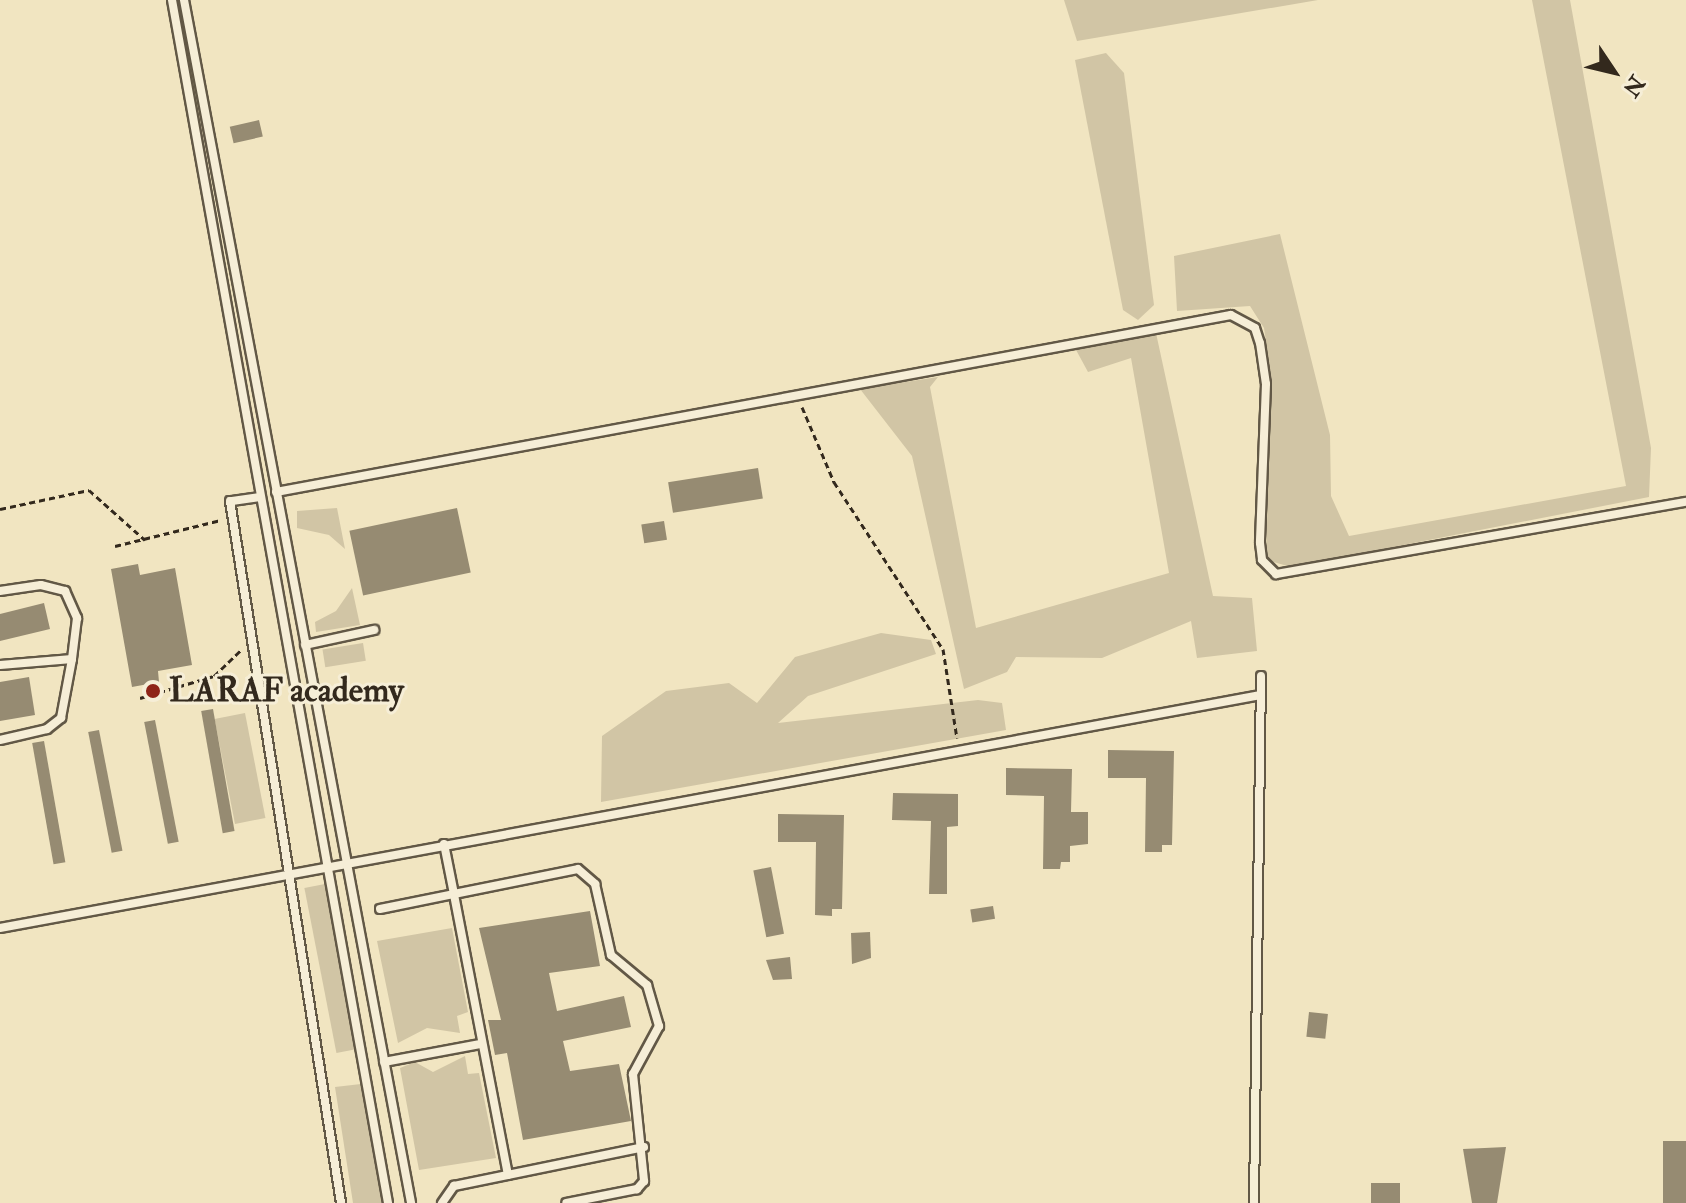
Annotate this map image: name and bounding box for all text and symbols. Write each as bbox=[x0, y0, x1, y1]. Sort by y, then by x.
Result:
north arrow bbox=[1574, 32, 1654, 112]
text: N bbox=[1617, 70, 1651, 102]
place label: LARAF academy bbox=[169, 671, 404, 711]
marker: LARAF academy bbox=[144, 682, 162, 700]

